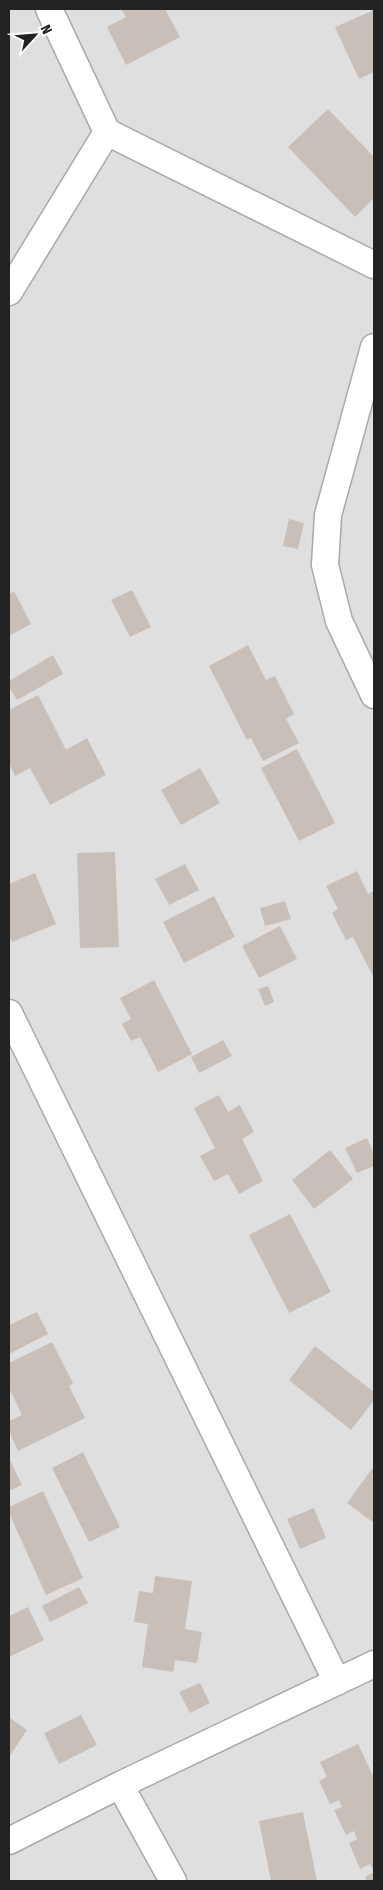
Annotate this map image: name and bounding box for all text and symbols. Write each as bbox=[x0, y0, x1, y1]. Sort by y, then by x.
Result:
north arrow bbox=[10, 10, 60, 60]
text: N bbox=[37, 22, 56, 37]

